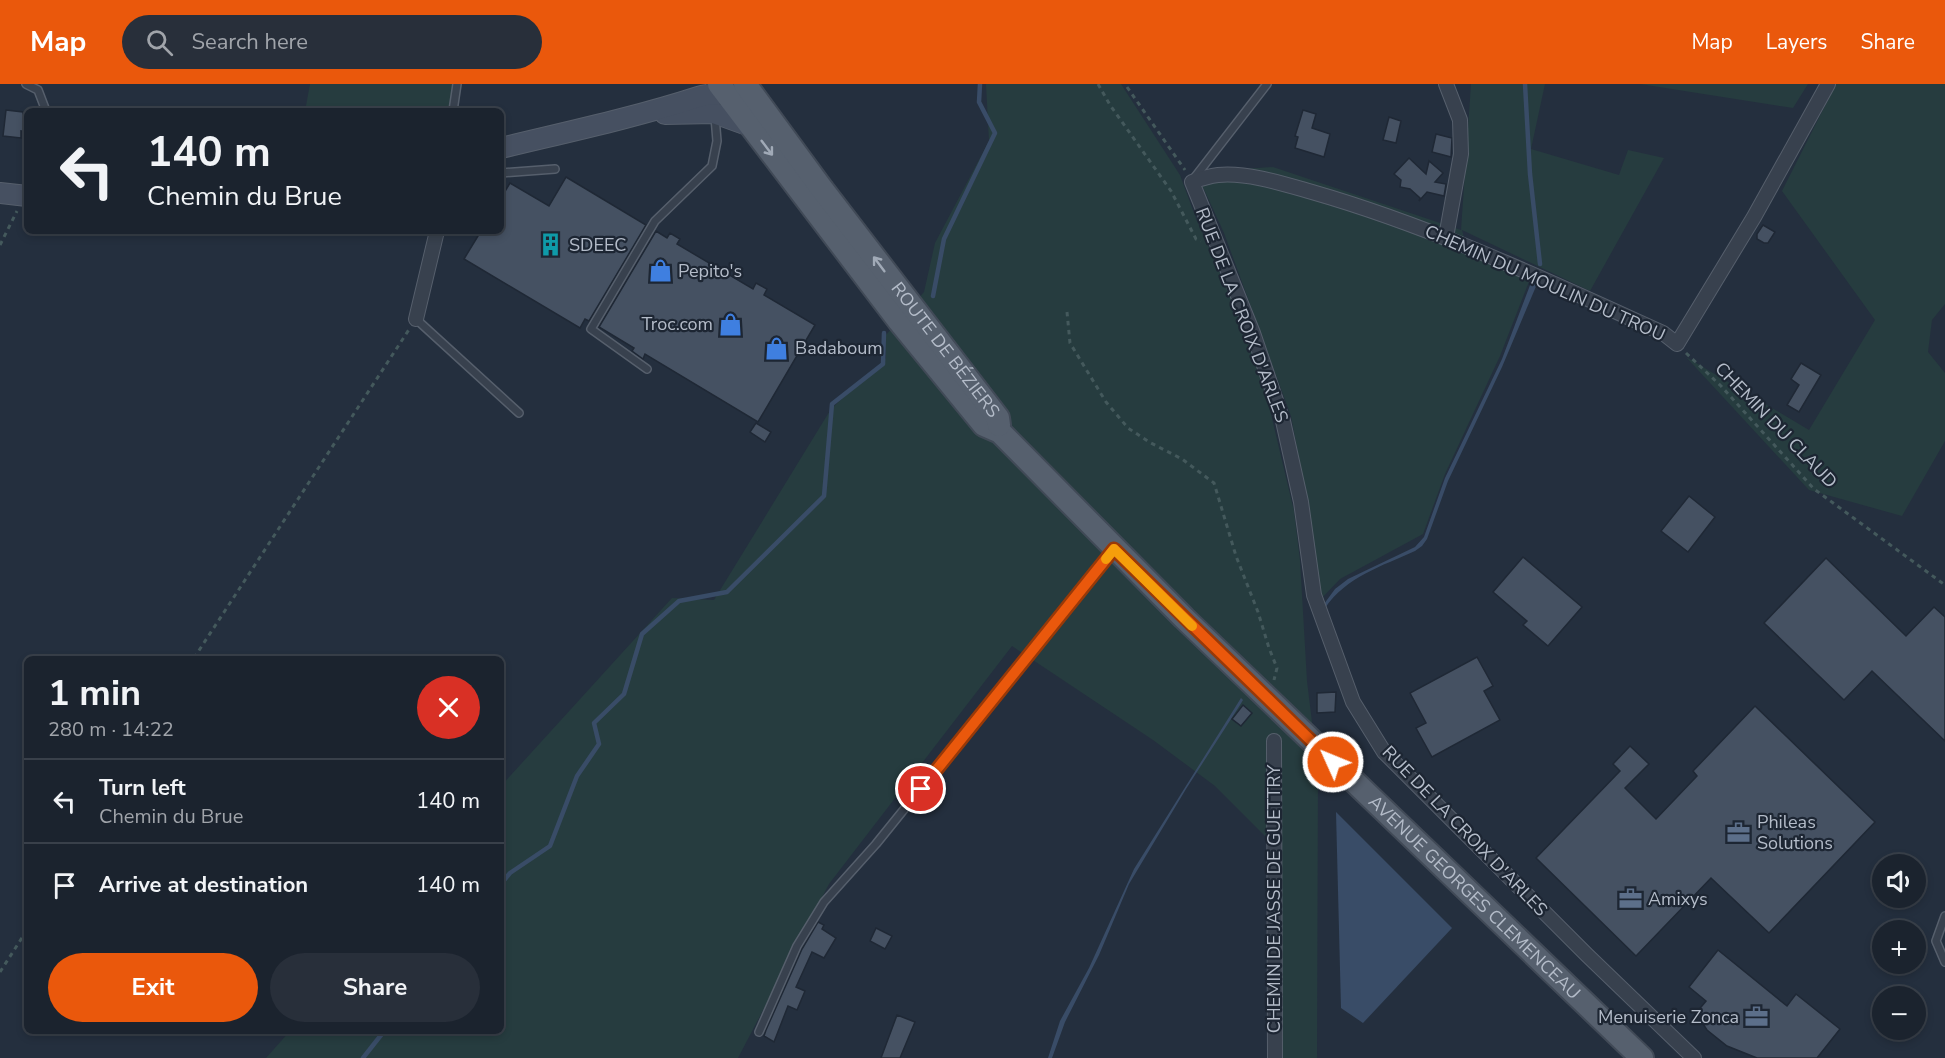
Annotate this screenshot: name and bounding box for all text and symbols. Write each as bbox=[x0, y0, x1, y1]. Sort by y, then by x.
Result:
search box bbox=[122, 15, 542, 69]
text: Map bbox=[30, 23, 86, 61]
icon: search bbox=[143, 26, 176, 59]
text: Search here bbox=[191, 27, 308, 57]
text: Map bbox=[1691, 28, 1733, 56]
text: Layers bbox=[1766, 28, 1827, 56]
text: Share bbox=[1860, 28, 1915, 56]
text: 140 m bbox=[147, 124, 271, 181]
icon: left bbox=[48, 132, 126, 210]
one-way arrow bbox=[760, 139, 773, 155]
text: Chemin du Brue bbox=[147, 178, 342, 215]
street label: RUE DE LA CROIX D'ARLES bbox=[1190, 204, 1294, 426]
street label: CHEMIN DU MOULIN DU TROU bbox=[1421, 219, 1669, 347]
building icon: SDEEC bbox=[538, 232, 564, 258]
place label: SDEEC bbox=[569, 233, 626, 257]
one-way arrow bbox=[872, 256, 885, 272]
shop icon: Pepito's bbox=[647, 258, 673, 284]
place label: Pepito's bbox=[678, 259, 742, 283]
street label: ROUTE DE BÉZIERS bbox=[886, 277, 1005, 422]
shop icon: Troc.com bbox=[718, 311, 744, 337]
place label: Troc.com bbox=[641, 312, 713, 336]
shop icon: Badaboum bbox=[764, 335, 790, 361]
place label: Badaboum bbox=[795, 336, 883, 360]
street label: CHEMIN DU CLAUD bbox=[1710, 357, 1842, 493]
text: 1 min bbox=[48, 669, 141, 718]
button: close bbox=[417, 676, 480, 739]
text: 280 m · 14:22 bbox=[48, 716, 174, 743]
position arrow bbox=[1301, 730, 1365, 794]
street label: RUE DE LA CROIX D'ARLES bbox=[1377, 741, 1553, 921]
pin bbox=[895, 763, 946, 814]
street label: CHEMIN DE JASSE DE GUETTRY bbox=[1262, 765, 1286, 1033]
icon: arrive bbox=[904, 772, 937, 805]
text: Turn left bbox=[99, 773, 186, 803]
icon: left bbox=[48, 785, 81, 818]
text: 140 m bbox=[416, 786, 480, 816]
street label: AVENUE GEORGES CLEMENCEAU bbox=[1363, 790, 1586, 1005]
text: Chemin du Brue bbox=[99, 803, 243, 830]
place label: Phileas Solutions bbox=[1757, 810, 1833, 855]
office icon: Phileas Solutions bbox=[1726, 819, 1752, 845]
map controls bbox=[1872, 854, 1926, 1040]
button: sound bbox=[1872, 854, 1926, 908]
icon: arrive bbox=[48, 869, 81, 902]
text: Arrive at destination bbox=[99, 870, 308, 900]
text: 140 m bbox=[416, 870, 480, 900]
office icon: Amixys bbox=[1617, 886, 1643, 912]
place label: Amixys bbox=[1648, 887, 1708, 911]
button: + bbox=[1872, 920, 1926, 974]
button: Exit bbox=[48, 953, 258, 1022]
button: Share bbox=[270, 953, 480, 1022]
button: − bbox=[1872, 986, 1926, 1040]
office icon: Menuiserie Zonca bbox=[1744, 1004, 1770, 1030]
place label: Menuiserie Zonca bbox=[1598, 1005, 1739, 1029]

